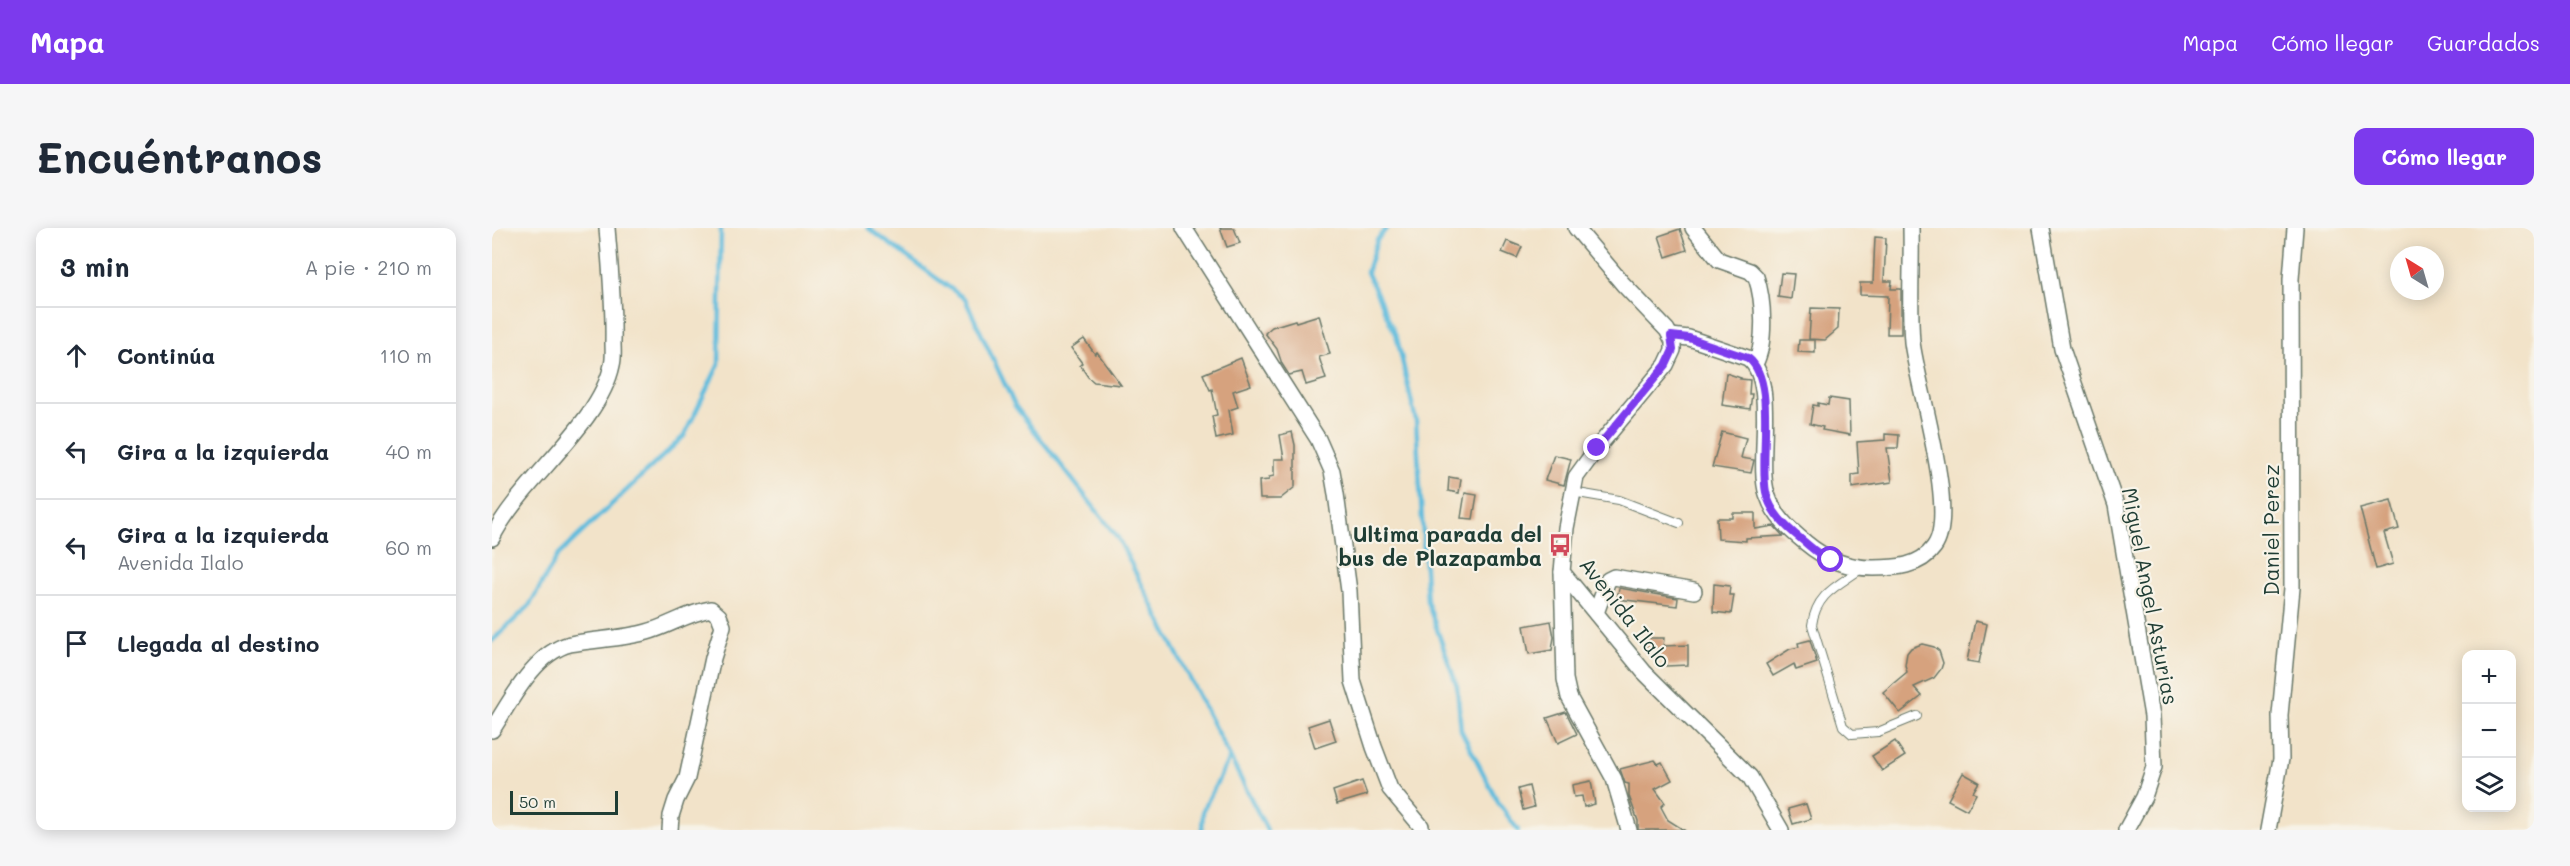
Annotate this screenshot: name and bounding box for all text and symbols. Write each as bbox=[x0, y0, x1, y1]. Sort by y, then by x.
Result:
text: Mapa bbox=[30, 24, 105, 60]
text: Mapa bbox=[2182, 29, 2238, 56]
text: Cómo llegar bbox=[2271, 29, 2394, 56]
text: Guardados bbox=[2427, 29, 2540, 56]
button: Cómo llegar bbox=[2354, 128, 2534, 185]
text: Encuéntranos bbox=[36, 129, 322, 184]
north arrow bbox=[2390, 246, 2444, 300]
text: 3 min bbox=[60, 250, 129, 284]
text: A pie · 210 m bbox=[305, 254, 432, 280]
icon: ahead bbox=[60, 339, 93, 372]
text: Continúa bbox=[117, 341, 215, 370]
text: 110 m bbox=[379, 342, 432, 368]
route end bbox=[1583, 434, 1609, 460]
icon: left bbox=[60, 435, 93, 468]
text: Gira a la izquierda bbox=[117, 437, 329, 466]
text: 40 m bbox=[386, 438, 432, 464]
street label: Daniel Perez bbox=[2257, 464, 2284, 596]
street label: Miguel Angel Asturias bbox=[2117, 485, 2185, 707]
text: Gira a la izquierda bbox=[117, 520, 329, 549]
place label: Ultima parada del bus de Plazapamba bbox=[1338, 520, 1542, 571]
icon: left bbox=[60, 531, 93, 564]
bus stop icon: Ultima parada del bus de Plazapamba bbox=[1547, 532, 1573, 558]
text: 60 m bbox=[385, 534, 432, 560]
route start bbox=[1817, 546, 1843, 572]
text: Avenida Ilalo bbox=[117, 549, 244, 575]
street label: Avenida Ilalo bbox=[1574, 551, 1678, 673]
icon: arrive bbox=[60, 627, 93, 660]
text: Llegada al destino bbox=[117, 629, 319, 658]
map controls bbox=[2462, 650, 2516, 812]
button: + bbox=[2462, 650, 2516, 704]
button: − bbox=[2462, 704, 2516, 758]
button: layers bbox=[2462, 758, 2516, 812]
scale bar bbox=[510, 788, 618, 816]
text: 50 m bbox=[519, 791, 556, 812]

